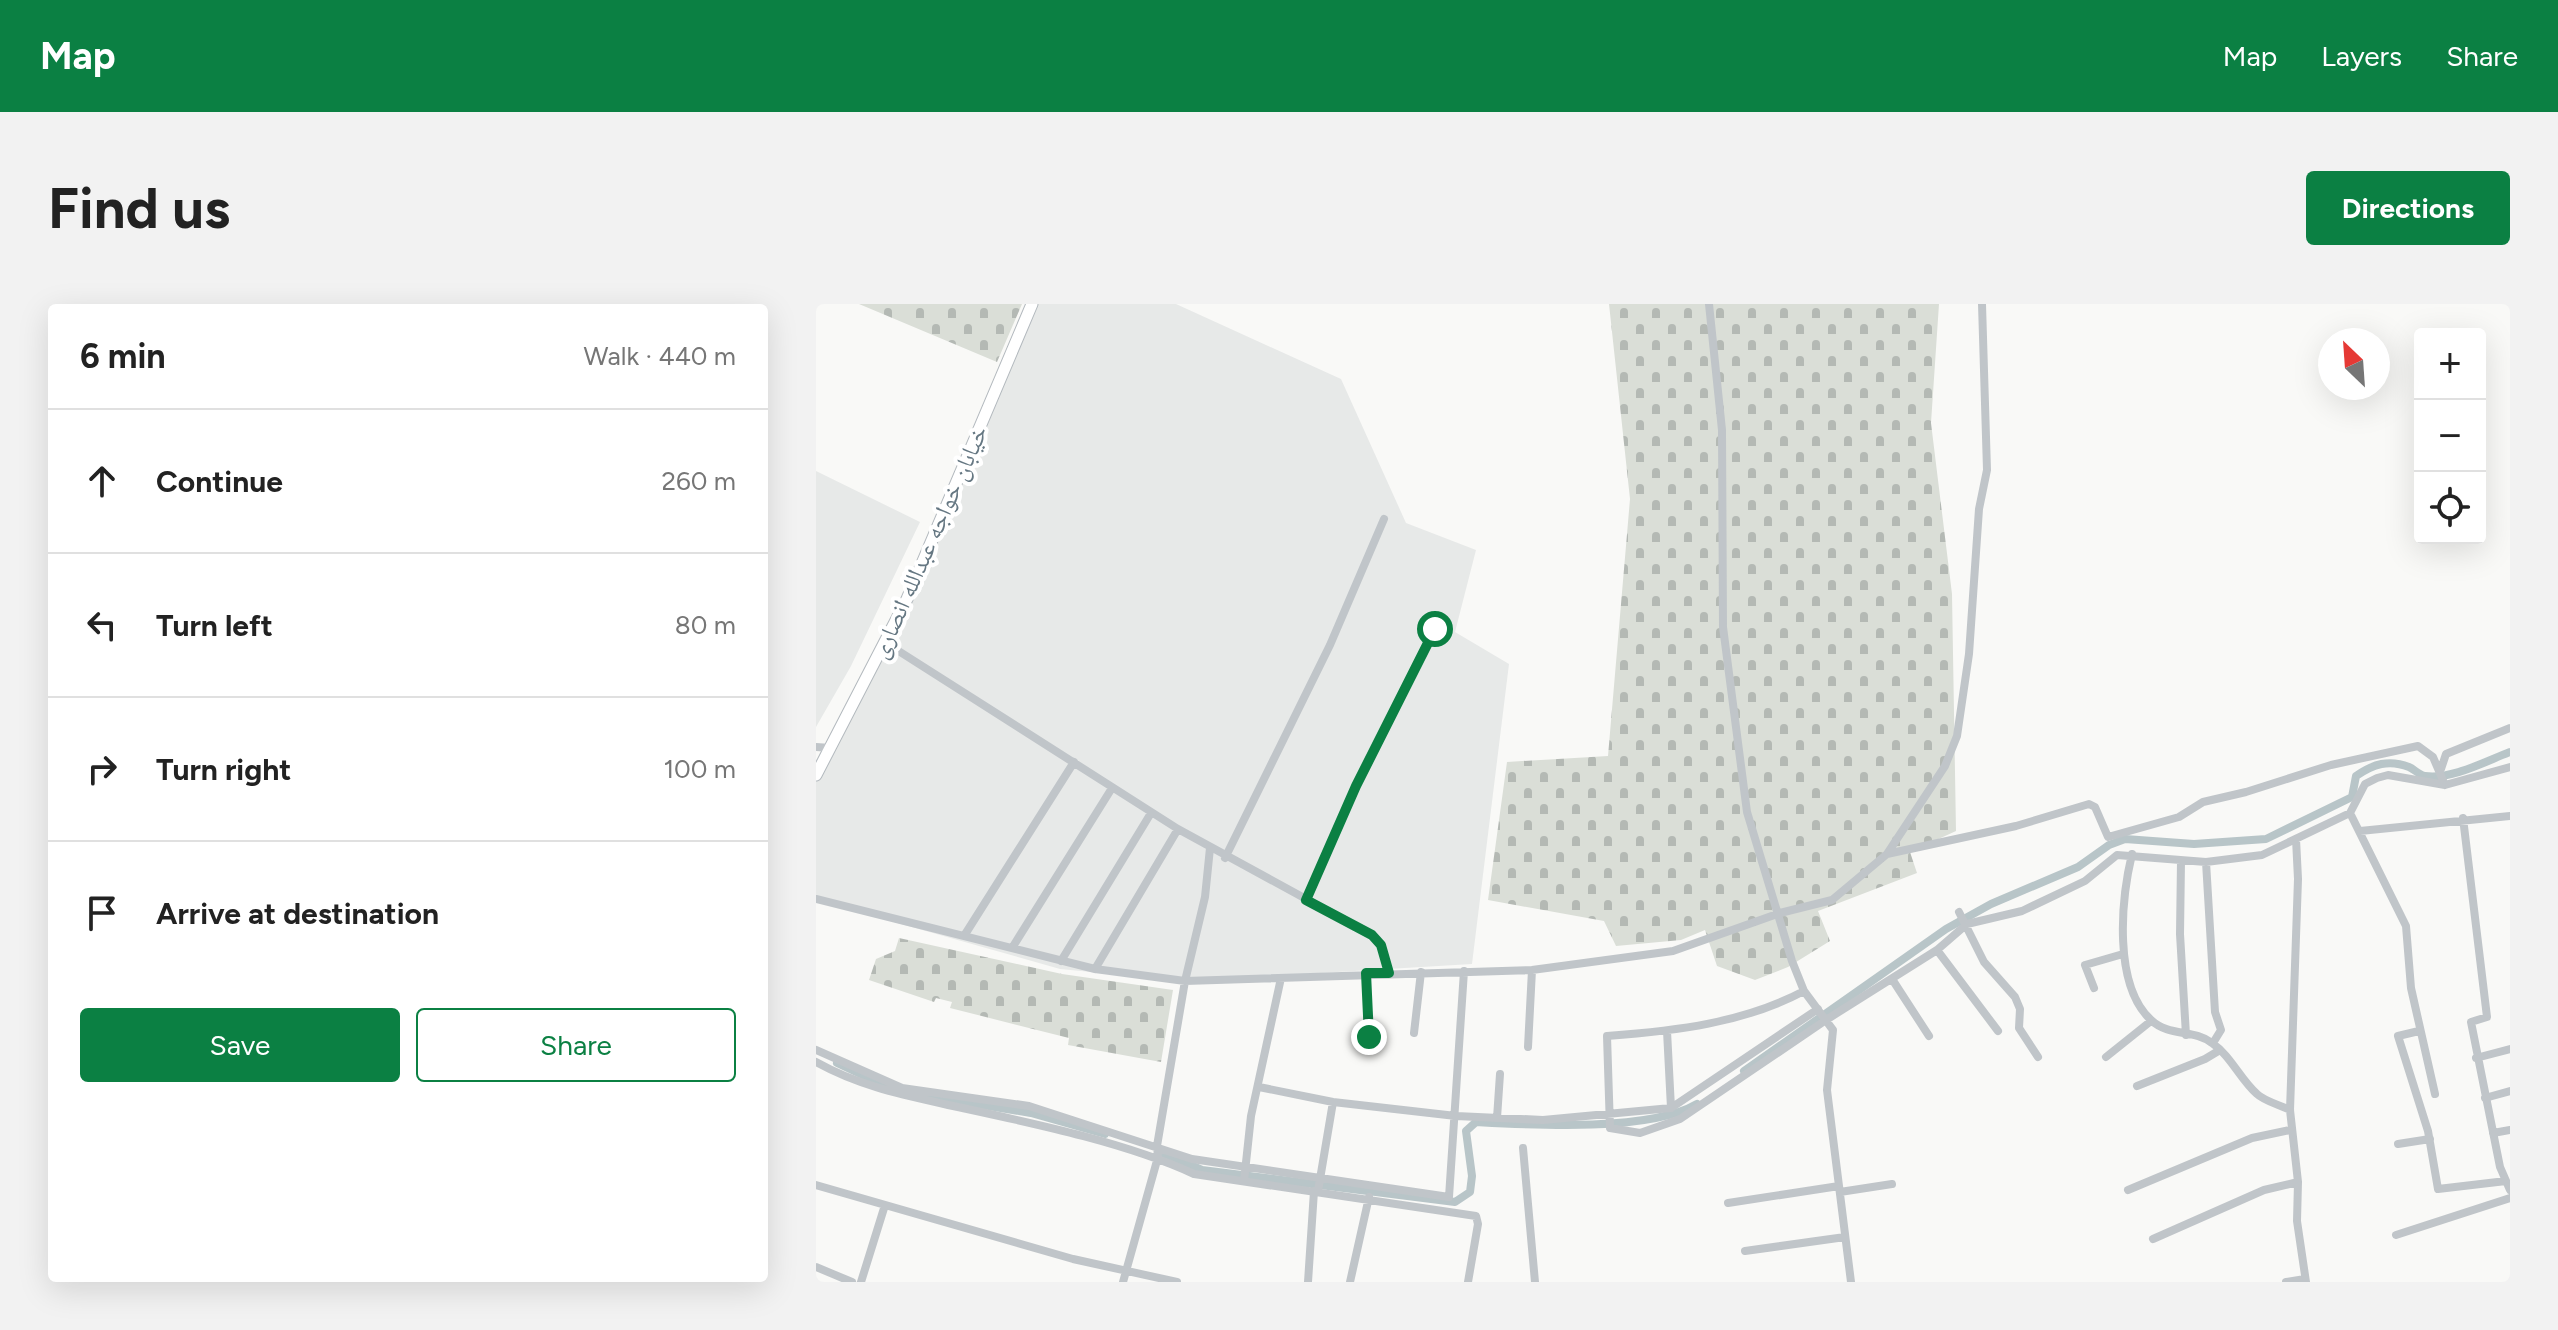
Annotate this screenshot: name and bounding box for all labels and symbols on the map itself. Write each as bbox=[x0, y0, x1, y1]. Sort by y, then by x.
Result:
north arrow bbox=[2318, 328, 2390, 400]
street label: خیابان خواجه عبدالله انصاری bbox=[865, 421, 993, 663]
route start bbox=[1417, 611, 1453, 647]
route end bbox=[1351, 1019, 1387, 1055]

